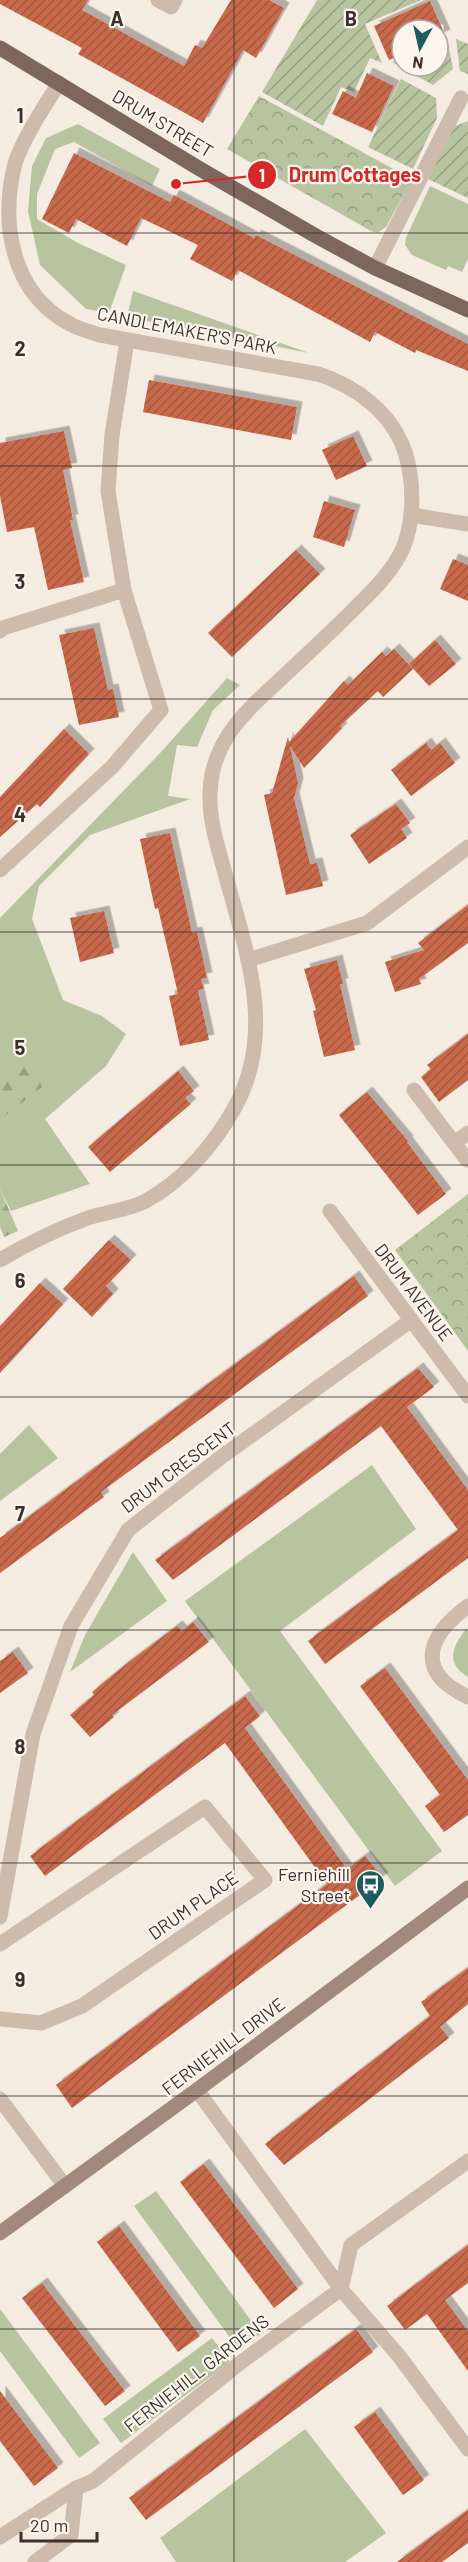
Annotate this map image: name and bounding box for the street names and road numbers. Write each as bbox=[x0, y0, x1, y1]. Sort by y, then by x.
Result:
street label: DRUM STREET bbox=[109, 84, 217, 162]
street label: CANDLEMAKER'S PARK bbox=[95, 302, 279, 358]
street label: DRUM AVENUE bbox=[370, 1239, 458, 1345]
street label: DRUM CRESCENT bbox=[116, 1417, 240, 1517]
street label: DRUM PLACE bbox=[144, 1866, 242, 1944]
street label: FERNIEHILL DRIVE bbox=[157, 1993, 289, 2099]
street label: FERNIEHILL GARDENS bbox=[119, 2310, 273, 2436]

